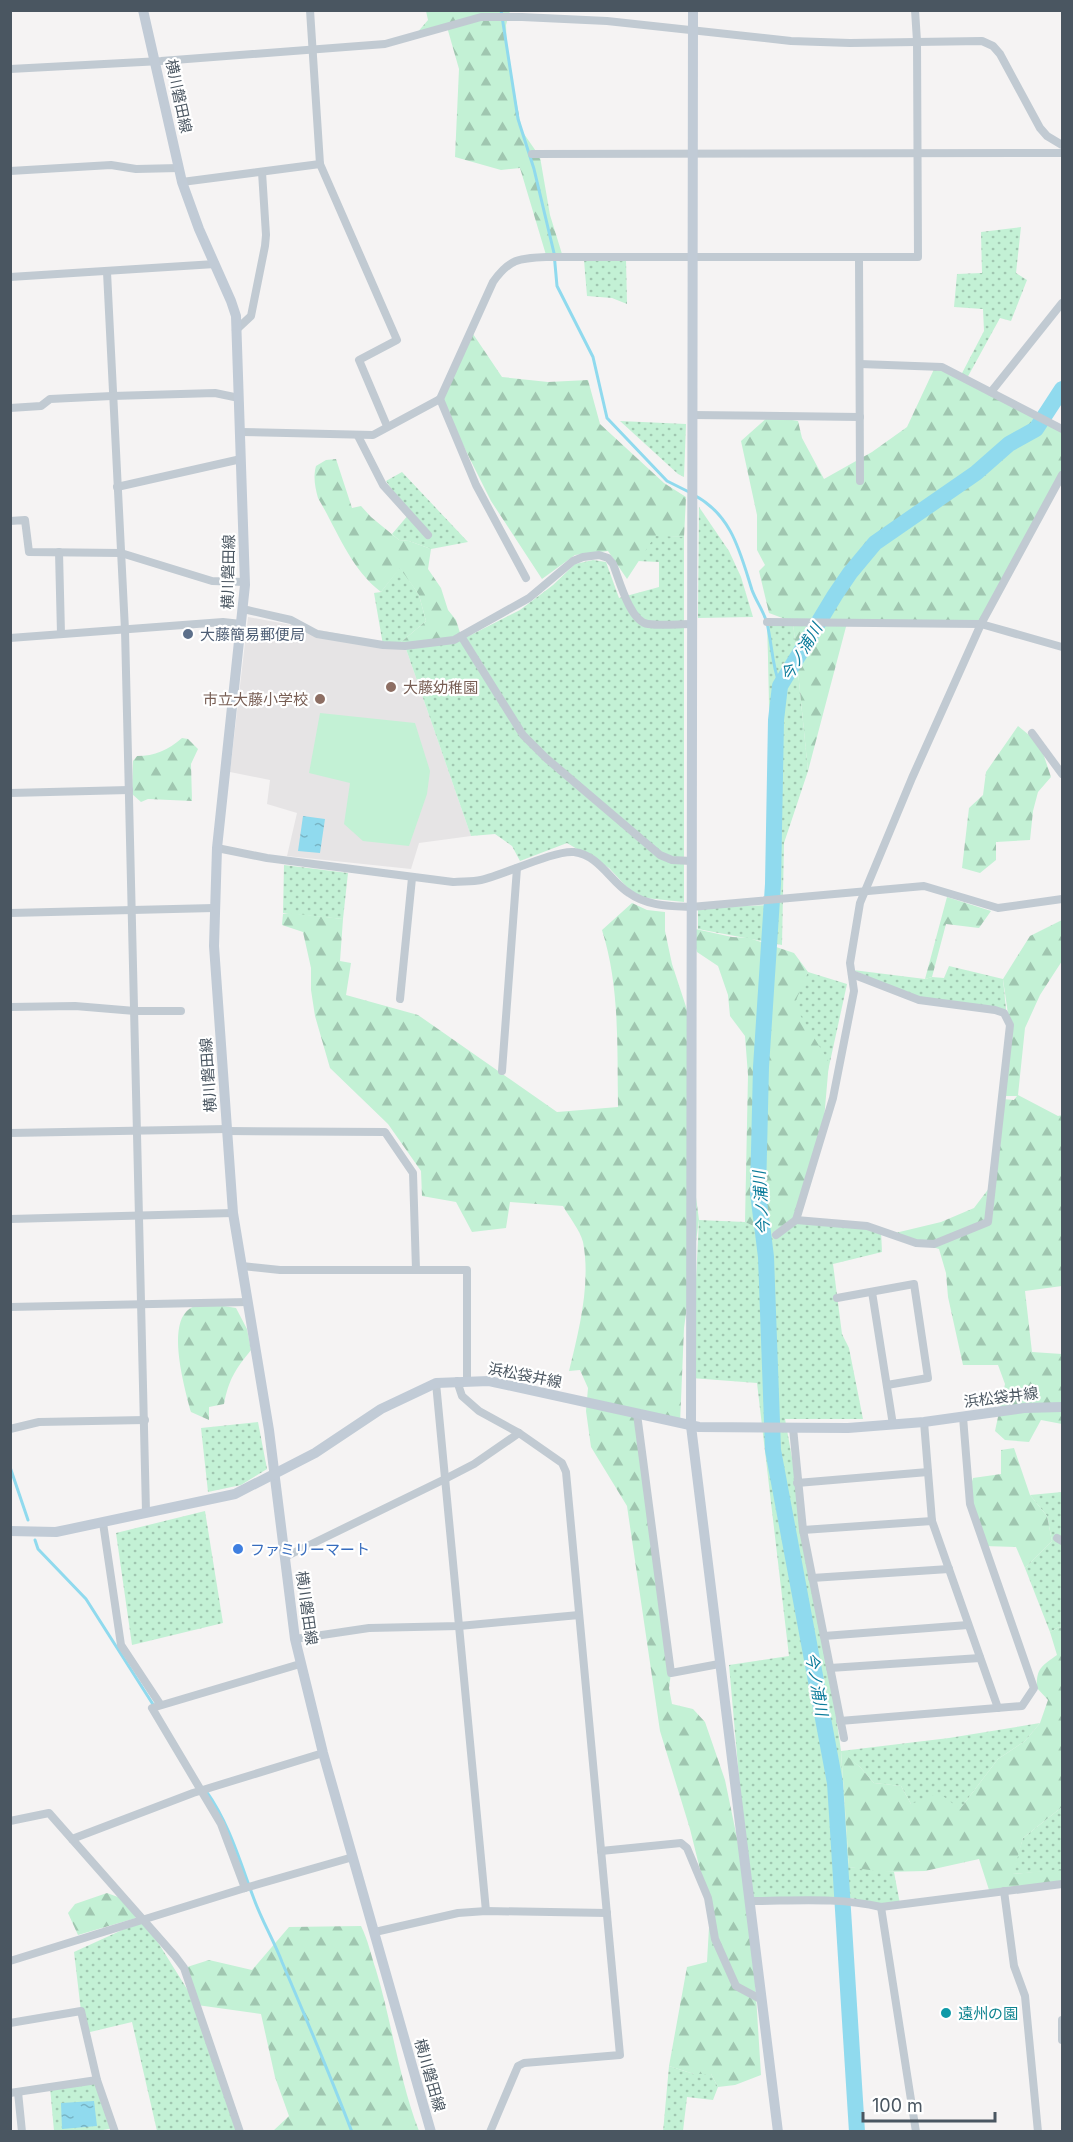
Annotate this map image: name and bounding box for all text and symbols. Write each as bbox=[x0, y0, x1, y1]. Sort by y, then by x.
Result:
street label: 横川磐田線 bbox=[162, 57, 196, 135]
street label: 横川磐田線 bbox=[218, 534, 238, 610]
water label: 今ノ浦川 bbox=[776, 618, 827, 685]
place label: 大藤簡易郵便局 bbox=[200, 625, 305, 644]
marker: 大藤簡易郵便局 bbox=[181, 627, 195, 641]
place label: 大藤幼稚園 bbox=[403, 678, 478, 697]
marker: 大藤幼稚園 bbox=[384, 680, 398, 694]
place label: 市立大藤小学校 bbox=[203, 690, 308, 709]
marker: 市立大藤小学校 bbox=[313, 692, 327, 706]
street label: 横川磐田線 bbox=[196, 1037, 220, 1113]
water label: 今ノ浦川 bbox=[749, 1168, 773, 1236]
street label: 浜松袋井線 bbox=[486, 1359, 564, 1391]
street label: 浜松袋井線 bbox=[963, 1383, 1039, 1411]
place label: ファミリーマート bbox=[250, 1540, 370, 1559]
marker: ファミリーマート bbox=[231, 1542, 245, 1556]
street label: 横川磐田線 bbox=[292, 1570, 322, 1646]
water label: 今ノ浦川 bbox=[802, 1651, 833, 1719]
place label: 遠州の園 bbox=[958, 2004, 1018, 2023]
marker: 遠州の園 bbox=[939, 2006, 953, 2020]
street label: 横川磐田線 bbox=[411, 2036, 449, 2114]
scale bar bbox=[863, 2085, 995, 2123]
text: 100 m bbox=[872, 2095, 923, 2116]

